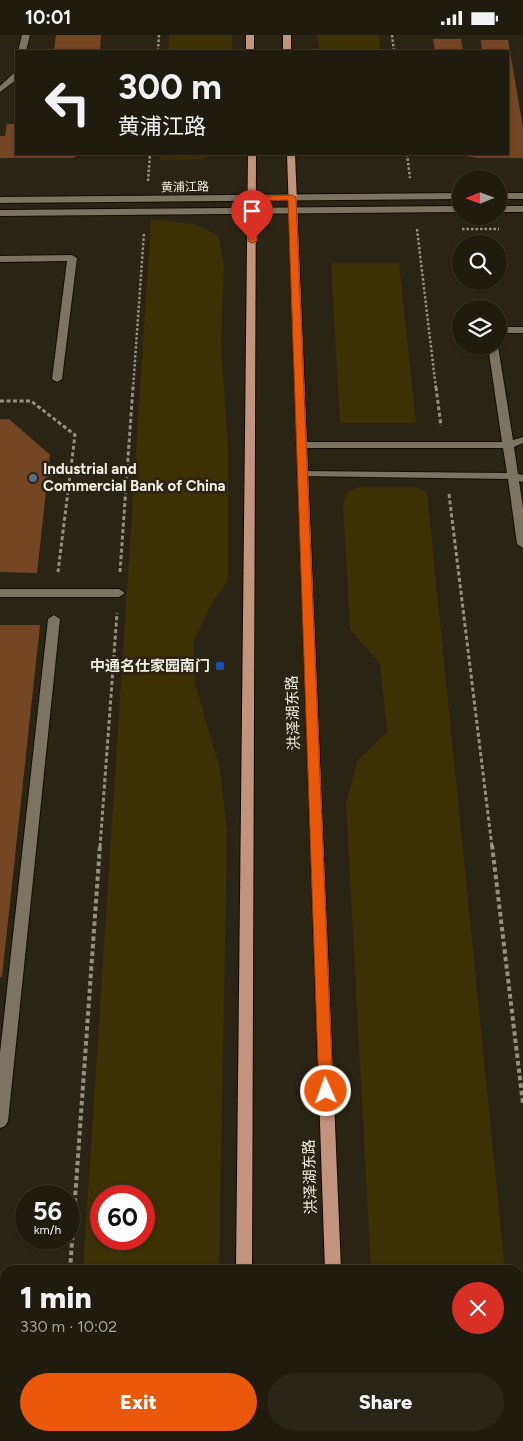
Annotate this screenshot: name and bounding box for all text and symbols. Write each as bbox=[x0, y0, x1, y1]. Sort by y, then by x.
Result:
text: 10:01 bbox=[25, 6, 71, 29]
text: 300 m bbox=[118, 66, 222, 108]
icon: left bbox=[35, 70, 100, 135]
text: 黄浦江路 bbox=[118, 113, 206, 140]
north arrow bbox=[452, 170, 508, 225]
map controls bbox=[452, 170, 507, 355]
street label: 黄浦江路 bbox=[161, 180, 209, 194]
pin bbox=[231, 190, 273, 241]
icon: arrive bbox=[238, 197, 266, 225]
button: search bbox=[452, 235, 507, 290]
button: layers bbox=[452, 300, 507, 355]
place label: Industrial and Commercial Bank of China bbox=[43, 460, 226, 495]
marker: Industrial and Commercial Bank of China bbox=[27, 472, 39, 484]
place label: 中通名仕家园南门 bbox=[90, 657, 210, 675]
marker: 中通名仕家园南门 bbox=[214, 660, 226, 672]
street label: 洪泽湖东路 bbox=[283, 675, 303, 751]
position arrow bbox=[299, 1064, 351, 1116]
street label: 洪泽湖东路 bbox=[300, 1139, 320, 1215]
speed limit sign: 60 bbox=[90, 1185, 155, 1250]
text: 56 bbox=[33, 1196, 62, 1226]
text: km/h bbox=[34, 1223, 61, 1237]
text: 1 min bbox=[20, 1279, 92, 1316]
button: close bbox=[452, 1282, 504, 1334]
text: 330 m · 10:02 bbox=[20, 1317, 117, 1336]
button: Exit bbox=[20, 1373, 257, 1431]
button: Share bbox=[267, 1373, 504, 1431]

